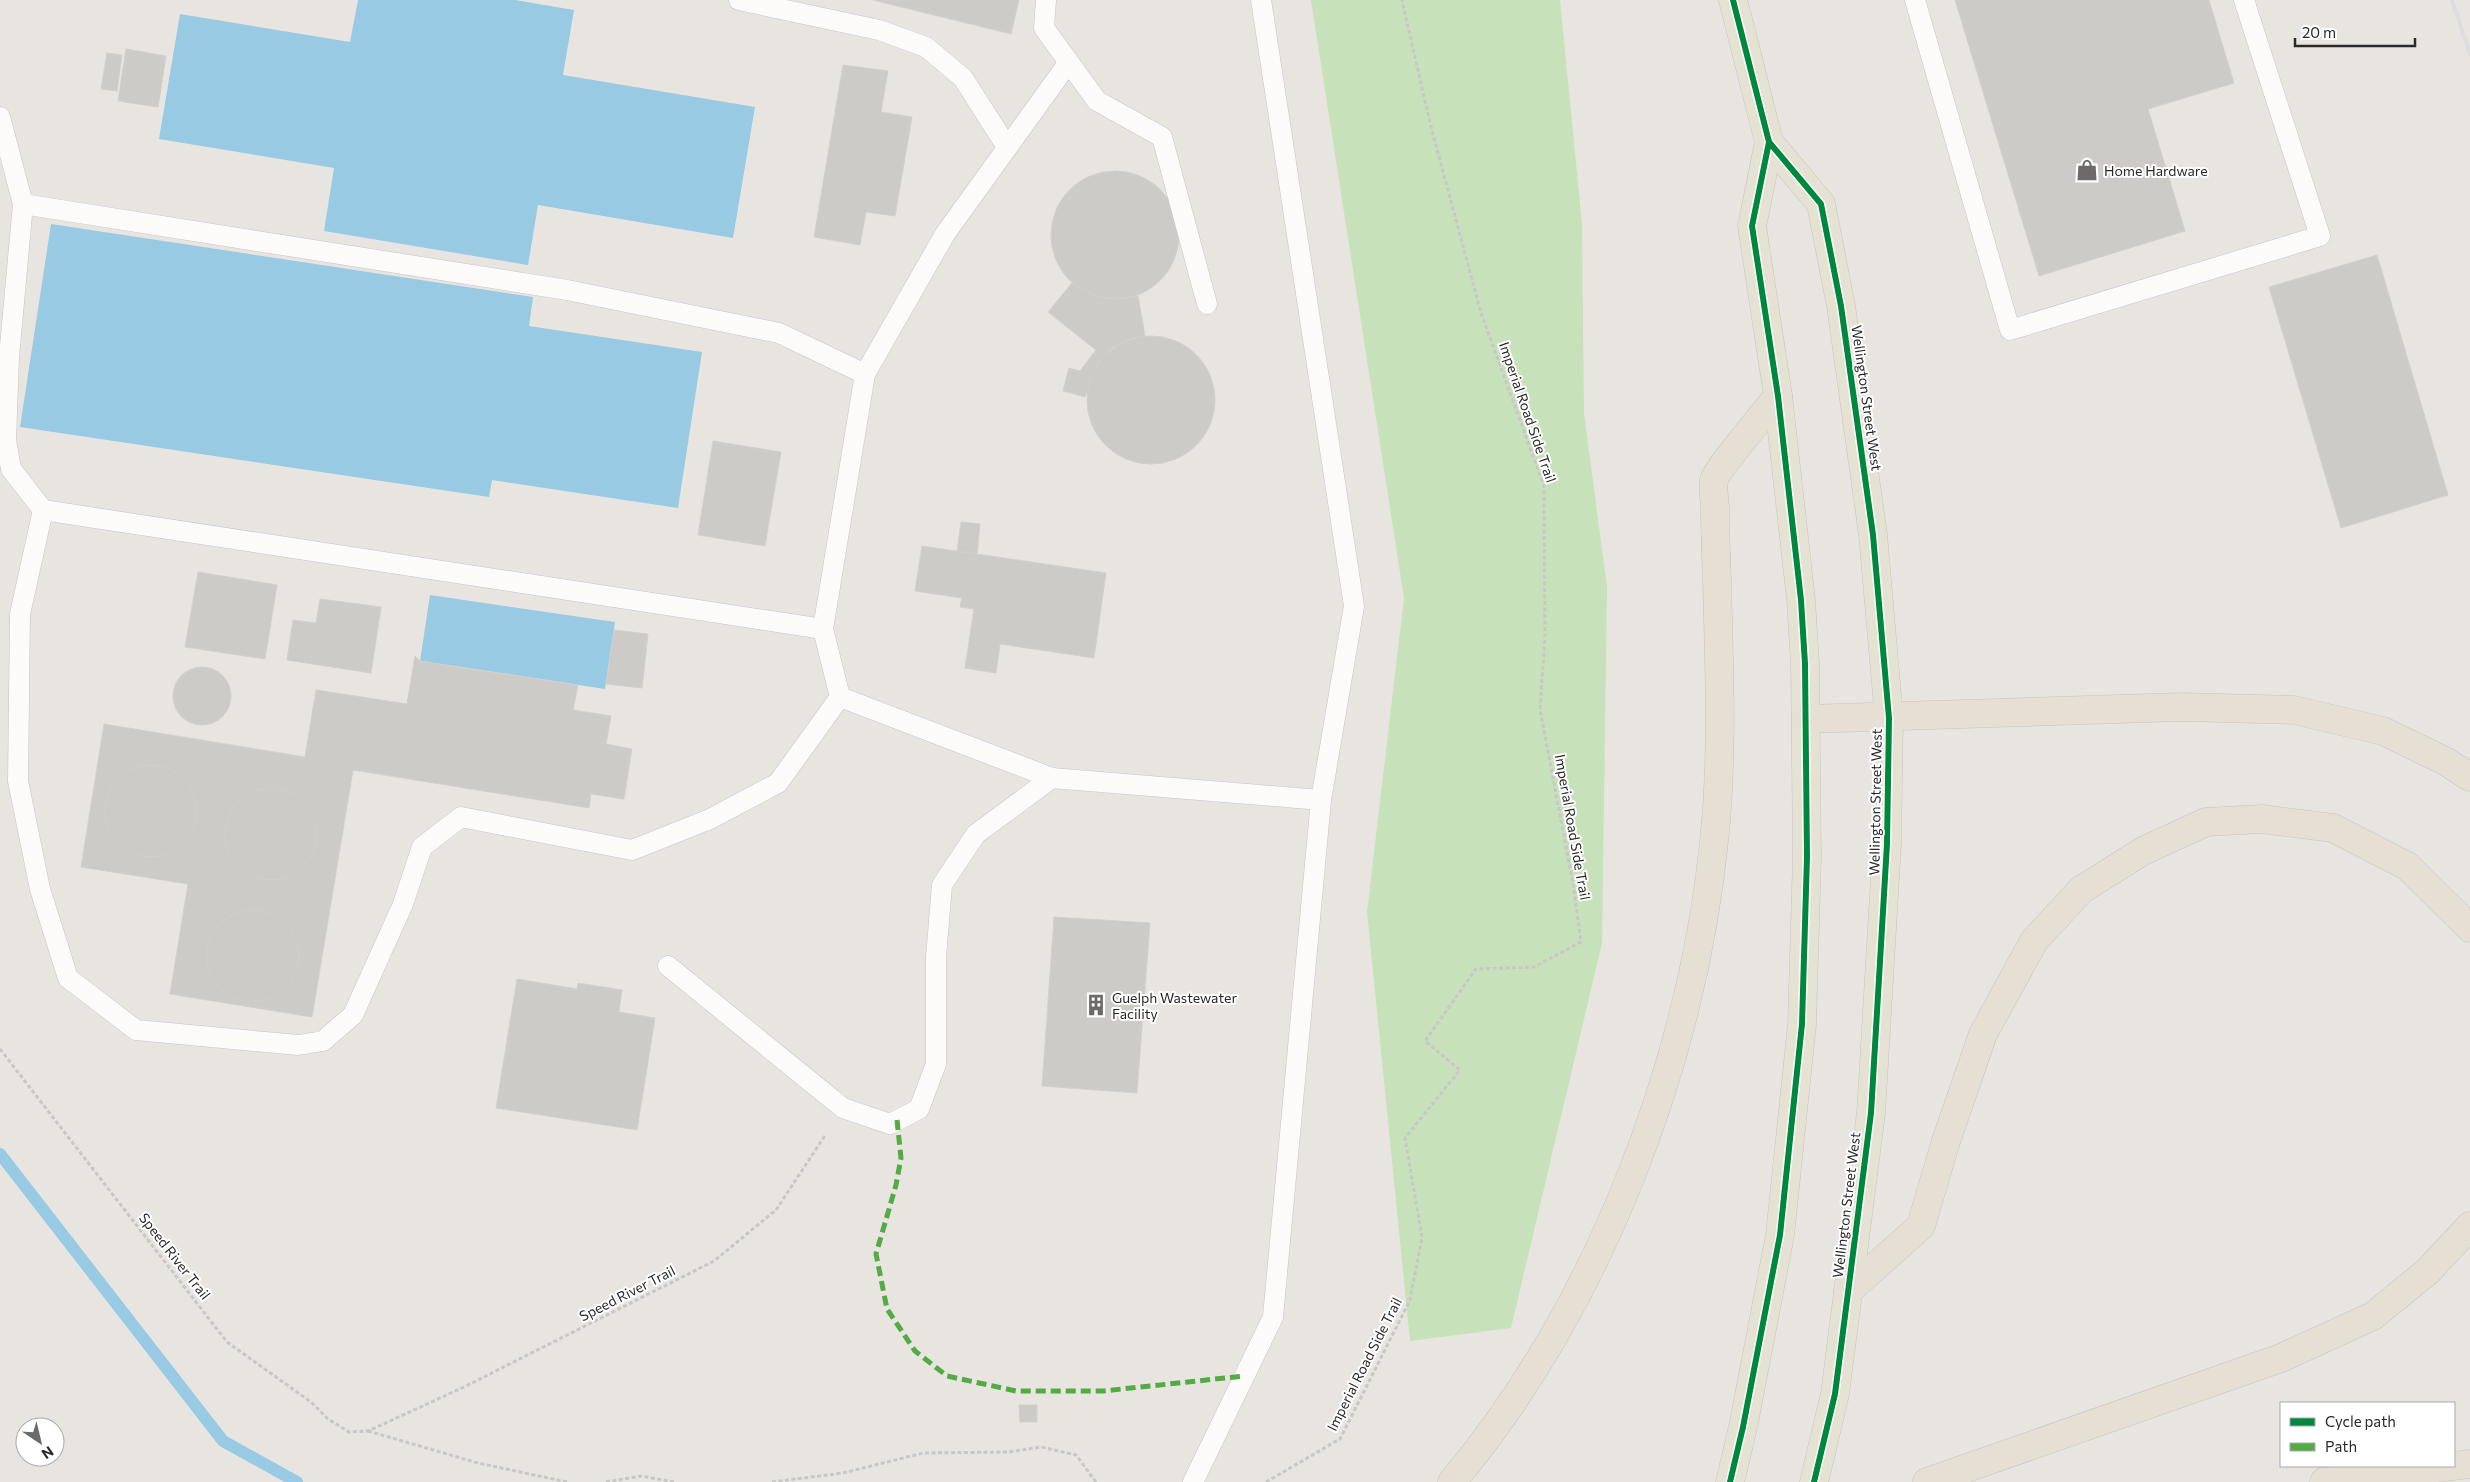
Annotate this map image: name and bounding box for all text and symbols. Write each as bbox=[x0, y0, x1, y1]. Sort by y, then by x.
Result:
scale bar bbox=[2295, 15, 2415, 47]
text: 20 m bbox=[2302, 23, 2336, 41]
shop icon: Home Hardware bbox=[2074, 157, 2100, 183]
place label: Home Hardware bbox=[2104, 162, 2208, 179]
street label: Wellington Street West bbox=[1848, 324, 1886, 472]
street label: Imperial Road Side Trail bbox=[1496, 339, 1560, 485]
street label: Wellington Street West bbox=[1865, 728, 1885, 876]
street label: Imperial Road Side Trail bbox=[1552, 753, 1594, 901]
place label: Guelph Wastewater Facility bbox=[1112, 989, 1237, 1022]
building icon: Guelph Wastewater Facility bbox=[1083, 992, 1109, 1018]
street label: Wellington Street West bbox=[1829, 1131, 1863, 1279]
street label: Speed River Trail bbox=[136, 1209, 214, 1303]
street label: Speed River Trail bbox=[576, 1262, 678, 1324]
street label: Imperial Road Side Trail bbox=[1323, 1294, 1405, 1434]
legend bbox=[2280, 1402, 2455, 1467]
text: Cycle path bbox=[2325, 1412, 2396, 1430]
north arrow bbox=[15, 1417, 65, 1467]
text: Path bbox=[2325, 1437, 2357, 1455]
text: N bbox=[39, 1443, 57, 1463]

